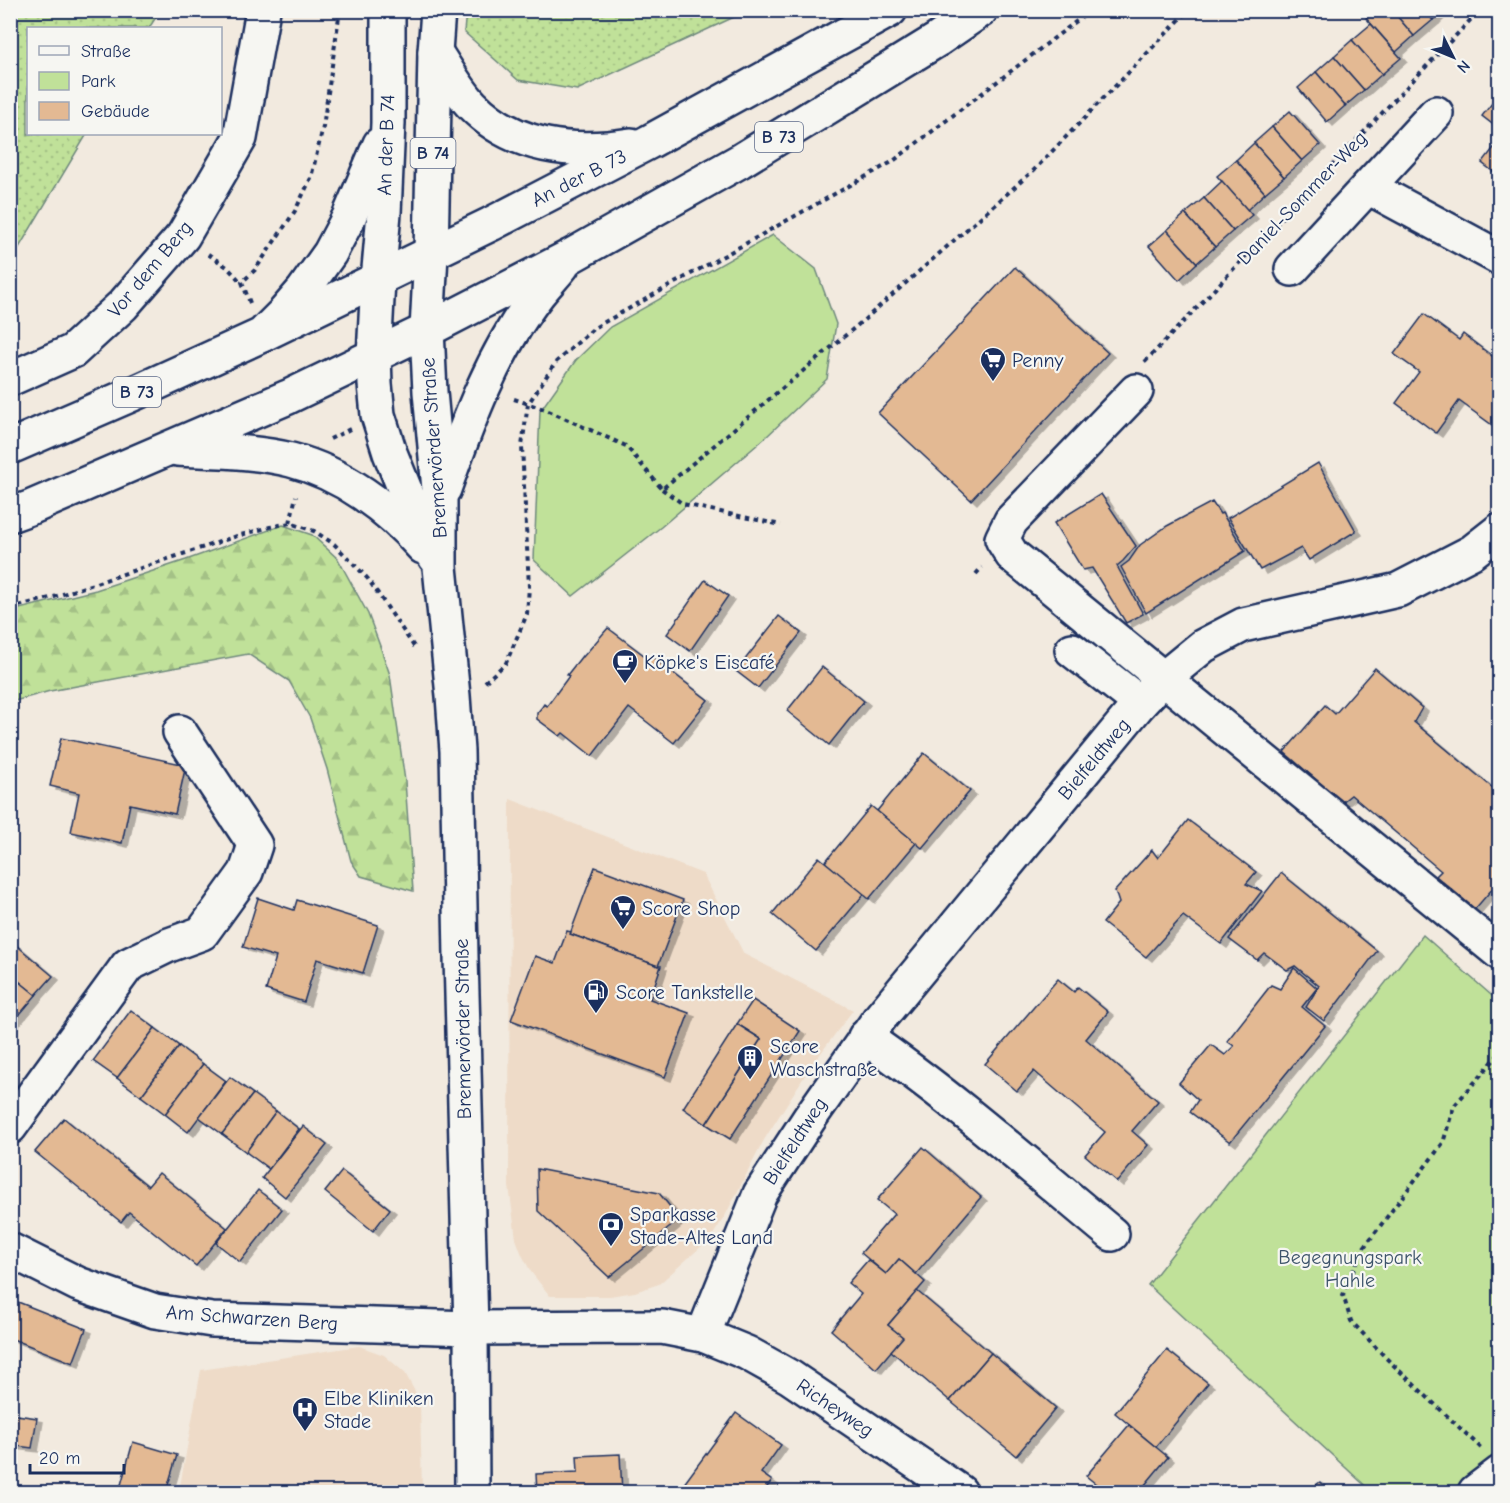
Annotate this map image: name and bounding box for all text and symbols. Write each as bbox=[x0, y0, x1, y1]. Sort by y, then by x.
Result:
legend bbox=[27, 27, 222, 135]
north arrow bbox=[1423, 27, 1483, 87]
text: Straße bbox=[81, 41, 131, 62]
text: N bbox=[1453, 57, 1473, 77]
text: Park bbox=[81, 71, 116, 92]
street label: An der B 74 bbox=[373, 94, 399, 196]
text: Gebäude bbox=[81, 101, 150, 122]
road number: B 73 bbox=[755, 122, 803, 152]
street label: Daniel-Sommer-Weg bbox=[1232, 126, 1372, 270]
road number: B 74 bbox=[410, 138, 456, 168]
street label: An der B 73 bbox=[528, 144, 630, 212]
street label: Vor dem Berg bbox=[103, 216, 197, 322]
supermarket icon: Penny bbox=[978, 345, 1008, 383]
place label: Penny bbox=[1012, 349, 1064, 372]
street label: Bremervörder Straße bbox=[416, 357, 452, 539]
road number: B 73 bbox=[113, 377, 161, 407]
cafe icon: Köpke's Eiscafé bbox=[610, 647, 640, 685]
place label: Köpke's Eiscafé bbox=[644, 651, 774, 674]
street label: Bielfeldtweg bbox=[1053, 713, 1135, 805]
supermarket icon: Score Shop bbox=[608, 893, 638, 931]
place label: Score Shop bbox=[642, 897, 740, 920]
street label: Bremervörder Straße bbox=[450, 938, 476, 1120]
fuel station icon: Score Tankstelle bbox=[581, 977, 611, 1015]
place label: Score Tankstelle bbox=[616, 981, 753, 1004]
place label: Score Waschstraße bbox=[770, 1035, 877, 1081]
building icon: Score Waschstraße bbox=[735, 1043, 765, 1081]
street label: Bielfeldtweg bbox=[758, 1093, 832, 1189]
place label: Sparkasse Stade-Altes Land bbox=[630, 1203, 773, 1249]
bank icon: Sparkasse Stade-Altes Land bbox=[596, 1210, 626, 1248]
park label: Begegnungspark Hahle bbox=[1278, 1246, 1422, 1292]
street label: Am Schwarzen Berg bbox=[165, 1301, 339, 1335]
street label: Richeyweg bbox=[792, 1374, 878, 1442]
place label: Elbe Kliniken Stade bbox=[324, 1387, 434, 1433]
hospital icon: Elbe Kliniken Stade bbox=[290, 1395, 320, 1433]
scale bar bbox=[30, 1437, 124, 1475]
text: 20 m bbox=[39, 1448, 80, 1469]

